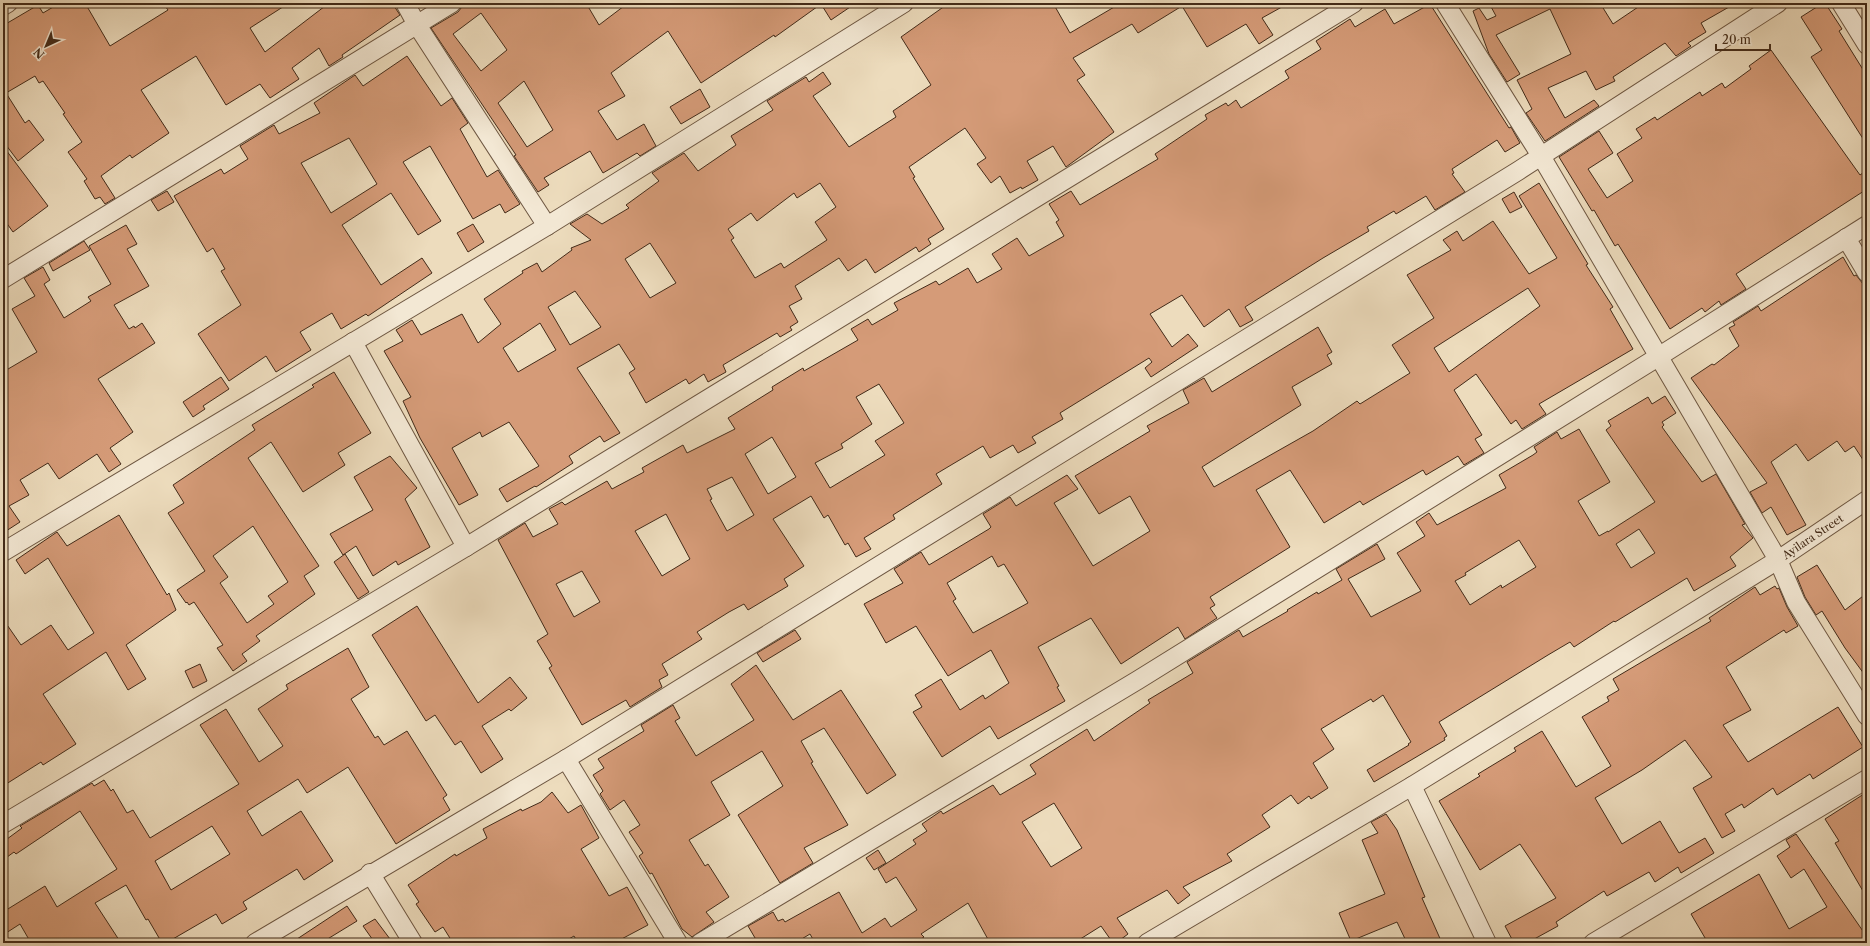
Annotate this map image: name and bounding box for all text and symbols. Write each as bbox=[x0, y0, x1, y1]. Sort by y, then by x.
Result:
north arrow bbox=[26, 26, 66, 66]
scale bar bbox=[1716, 26, 1770, 52]
text: 20 m bbox=[1722, 32, 1751, 47]
text: N bbox=[30, 45, 47, 62]
street label: Ayilara Street bbox=[1779, 511, 1846, 563]

